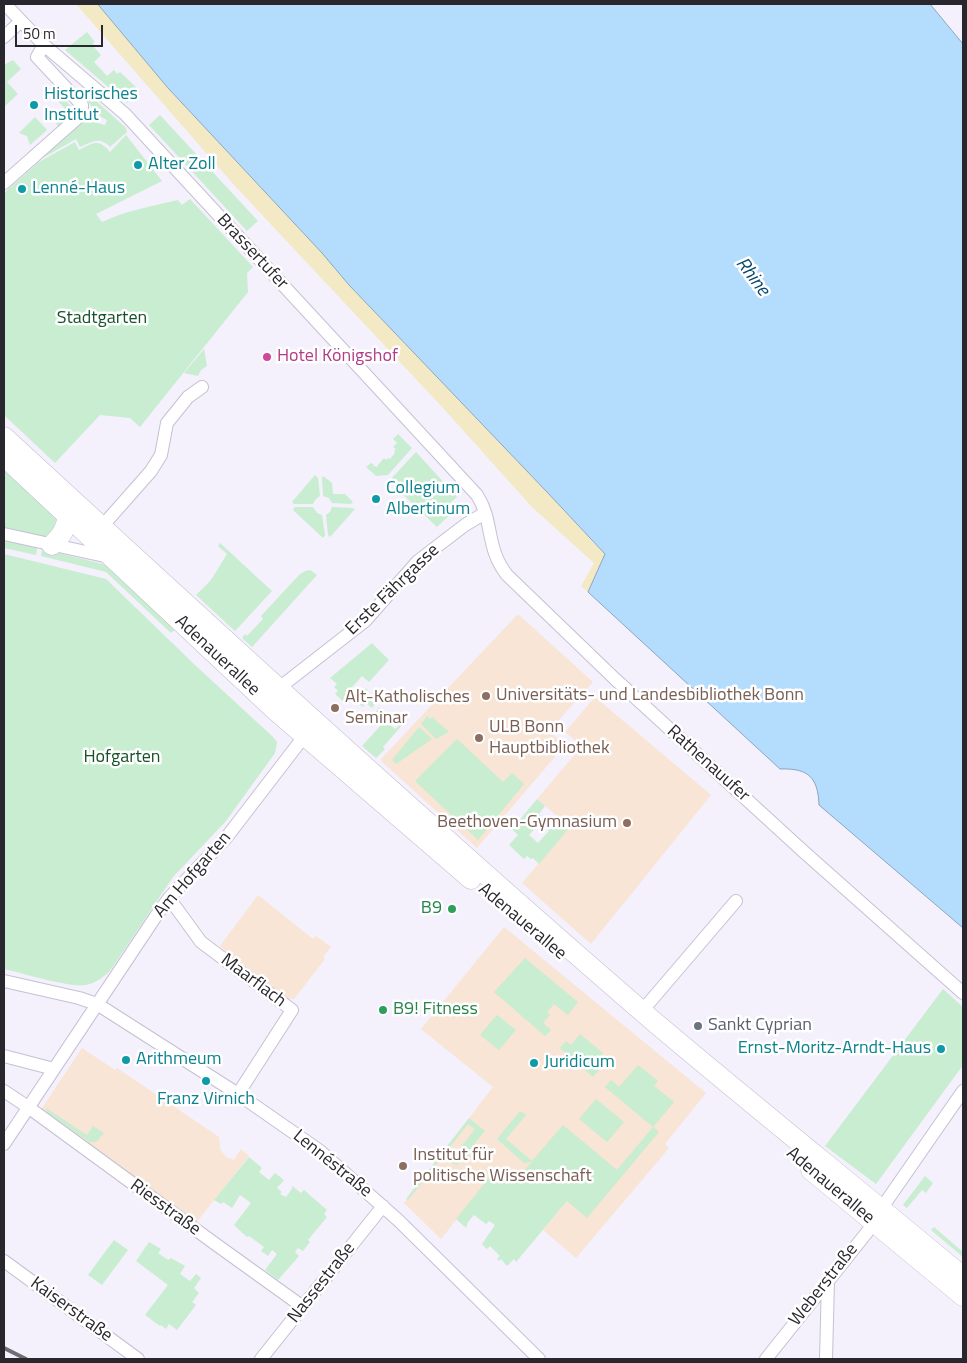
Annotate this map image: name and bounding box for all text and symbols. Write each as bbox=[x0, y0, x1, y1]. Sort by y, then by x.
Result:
scale bar bbox=[18, 15, 105, 47]
text: 50 m bbox=[23, 22, 56, 45]
place label: Historisches Institut bbox=[44, 84, 138, 126]
marker: Historisches Institut bbox=[28, 99, 40, 111]
place label: Alter Zoll bbox=[148, 154, 216, 176]
marker: Alter Zoll bbox=[132, 159, 144, 171]
place label: Lenné-Haus bbox=[32, 178, 125, 200]
marker: Lenné-Haus bbox=[16, 183, 28, 195]
street label: Brassertufer bbox=[212, 210, 292, 294]
water label: Rhine bbox=[730, 253, 774, 301]
park label: Stadtgarten bbox=[57, 308, 147, 330]
place label: Hotel Königshof bbox=[277, 346, 398, 368]
marker: Hotel Königshof bbox=[261, 351, 273, 363]
place label: Collegium Albertinum bbox=[386, 478, 470, 520]
marker: Collegium Albertinum bbox=[370, 493, 382, 505]
street label: Erste Fährgasse bbox=[342, 540, 444, 640]
street label: Adenauerallee bbox=[170, 611, 264, 701]
place label: Universitäts- und Landesbibliothek Bonn bbox=[496, 685, 804, 707]
place label: Alt-Katholisches Seminar bbox=[345, 687, 470, 730]
marker: Universitäts- und Landesbibliothek Bonn bbox=[480, 690, 492, 702]
marker: Alt-Katholisches Seminar bbox=[329, 702, 341, 714]
place label: ULB Bonn Hauptbibliothek bbox=[489, 717, 610, 760]
street label: Rathenauufer bbox=[662, 721, 754, 807]
marker: ULB Bonn Hauptbibliothek bbox=[473, 732, 485, 744]
park label: Hofgarten bbox=[83, 747, 161, 769]
place label: Beethoven-Gymnasium bbox=[437, 812, 617, 834]
marker: Beethoven-Gymnasium bbox=[621, 817, 633, 829]
street label: Am Hofgarten bbox=[150, 828, 236, 922]
street label: Adenauerallee bbox=[474, 879, 570, 965]
place label: B9 bbox=[421, 898, 442, 920]
marker: B9 bbox=[446, 903, 458, 915]
street label: Maarflach bbox=[216, 949, 290, 1013]
place label: B9! Fitness bbox=[393, 999, 478, 1021]
marker: B9! Fitness bbox=[377, 1004, 389, 1016]
place label: Sankt Cyprian bbox=[708, 1015, 812, 1037]
marker: Sankt Cyprian bbox=[692, 1020, 704, 1032]
place label: Ernst-Moritz-Arndt-Haus bbox=[738, 1038, 931, 1060]
marker: Ernst-Moritz-Arndt-Haus bbox=[935, 1043, 947, 1055]
place label: Arithmeum bbox=[136, 1049, 222, 1071]
place label: Juridicum bbox=[544, 1052, 615, 1074]
marker: Arithmeum bbox=[120, 1054, 132, 1066]
marker: Juridicum bbox=[528, 1057, 540, 1069]
marker: Franz Virnich bbox=[200, 1075, 212, 1087]
place label: Franz Virnich bbox=[157, 1089, 255, 1111]
street label: Lennéstraße bbox=[288, 1126, 376, 1202]
street label: Adenauerallee bbox=[782, 1143, 878, 1229]
place label: Institut für politische Wissenschaft bbox=[413, 1145, 592, 1188]
marker: Institut für politische Wissenschaft bbox=[397, 1160, 409, 1172]
street label: Riesstraße bbox=[126, 1175, 204, 1241]
street label: Nassestraße bbox=[284, 1238, 360, 1328]
street label: Weberstraße bbox=[785, 1239, 863, 1331]
street label: Kaiserstraße bbox=[26, 1273, 116, 1347]

